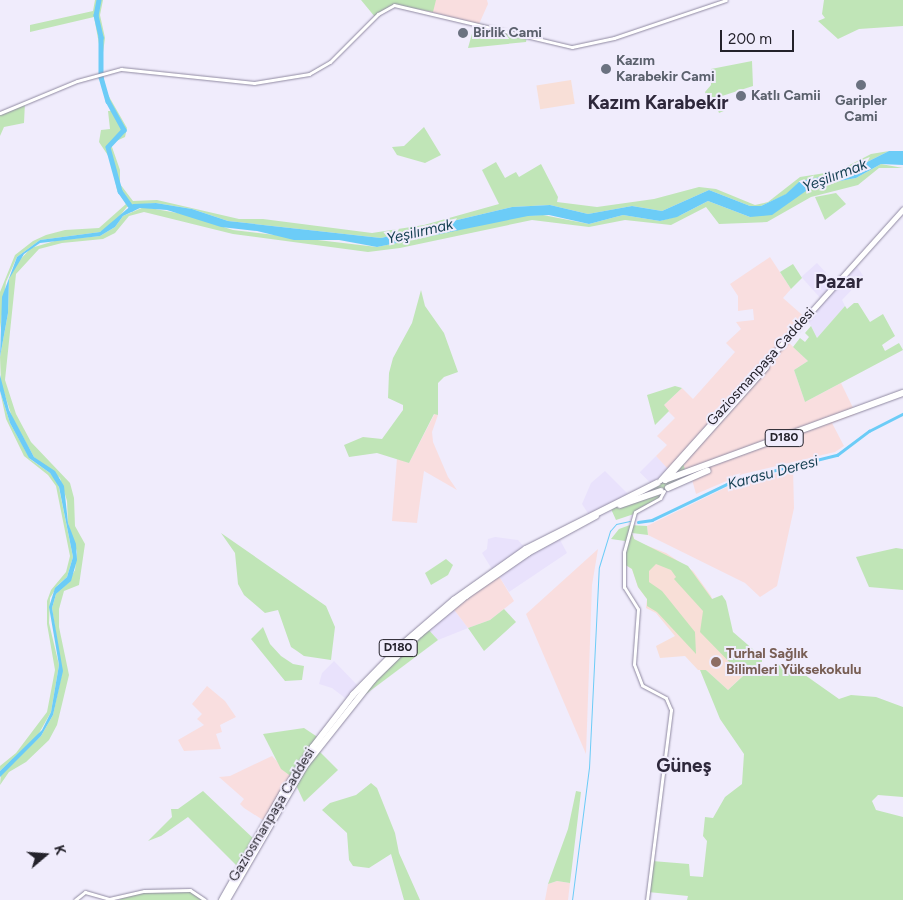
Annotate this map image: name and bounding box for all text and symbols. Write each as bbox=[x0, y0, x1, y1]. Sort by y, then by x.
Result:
scale bar bbox=[723, 20, 797, 52]
place label: Birlik Cami bbox=[473, 25, 542, 41]
marker: Birlik Cami bbox=[457, 27, 469, 39]
text: 200 m bbox=[728, 30, 772, 48]
place label: Kazım Karabekir Cami bbox=[616, 53, 715, 85]
marker: Kazım Karabekir Cami bbox=[600, 63, 612, 75]
marker: Garipler Cami bbox=[855, 79, 867, 91]
place label: Katlı Camii bbox=[751, 88, 821, 104]
marker: Katlı Camii bbox=[735, 90, 747, 102]
district label: Kazım Karabekir bbox=[587, 92, 729, 114]
place label: Garipler Cami bbox=[835, 93, 887, 125]
water label: Yeşilırmak bbox=[800, 155, 870, 197]
water label: Yeşilırmak bbox=[385, 216, 455, 248]
district label: Pazar bbox=[815, 271, 863, 293]
street label: Gaziosmanpaşa Caddesi bbox=[704, 305, 818, 429]
road number: D180 bbox=[764, 428, 804, 448]
water label: Karasu Deresi bbox=[726, 452, 820, 494]
road number: D180 bbox=[378, 638, 418, 658]
place label: Turhal Sağlık Bilimleri Yüksekokulu bbox=[726, 646, 861, 679]
marker: Turhal Sağlık Bilimleri Yüksekokulu bbox=[710, 656, 722, 668]
street label: Gaziosmanpaşa Caddesi bbox=[225, 745, 319, 885]
district label: Güneş bbox=[656, 755, 712, 777]
north arrow bbox=[20, 830, 70, 880]
text: K bbox=[50, 843, 69, 857]

